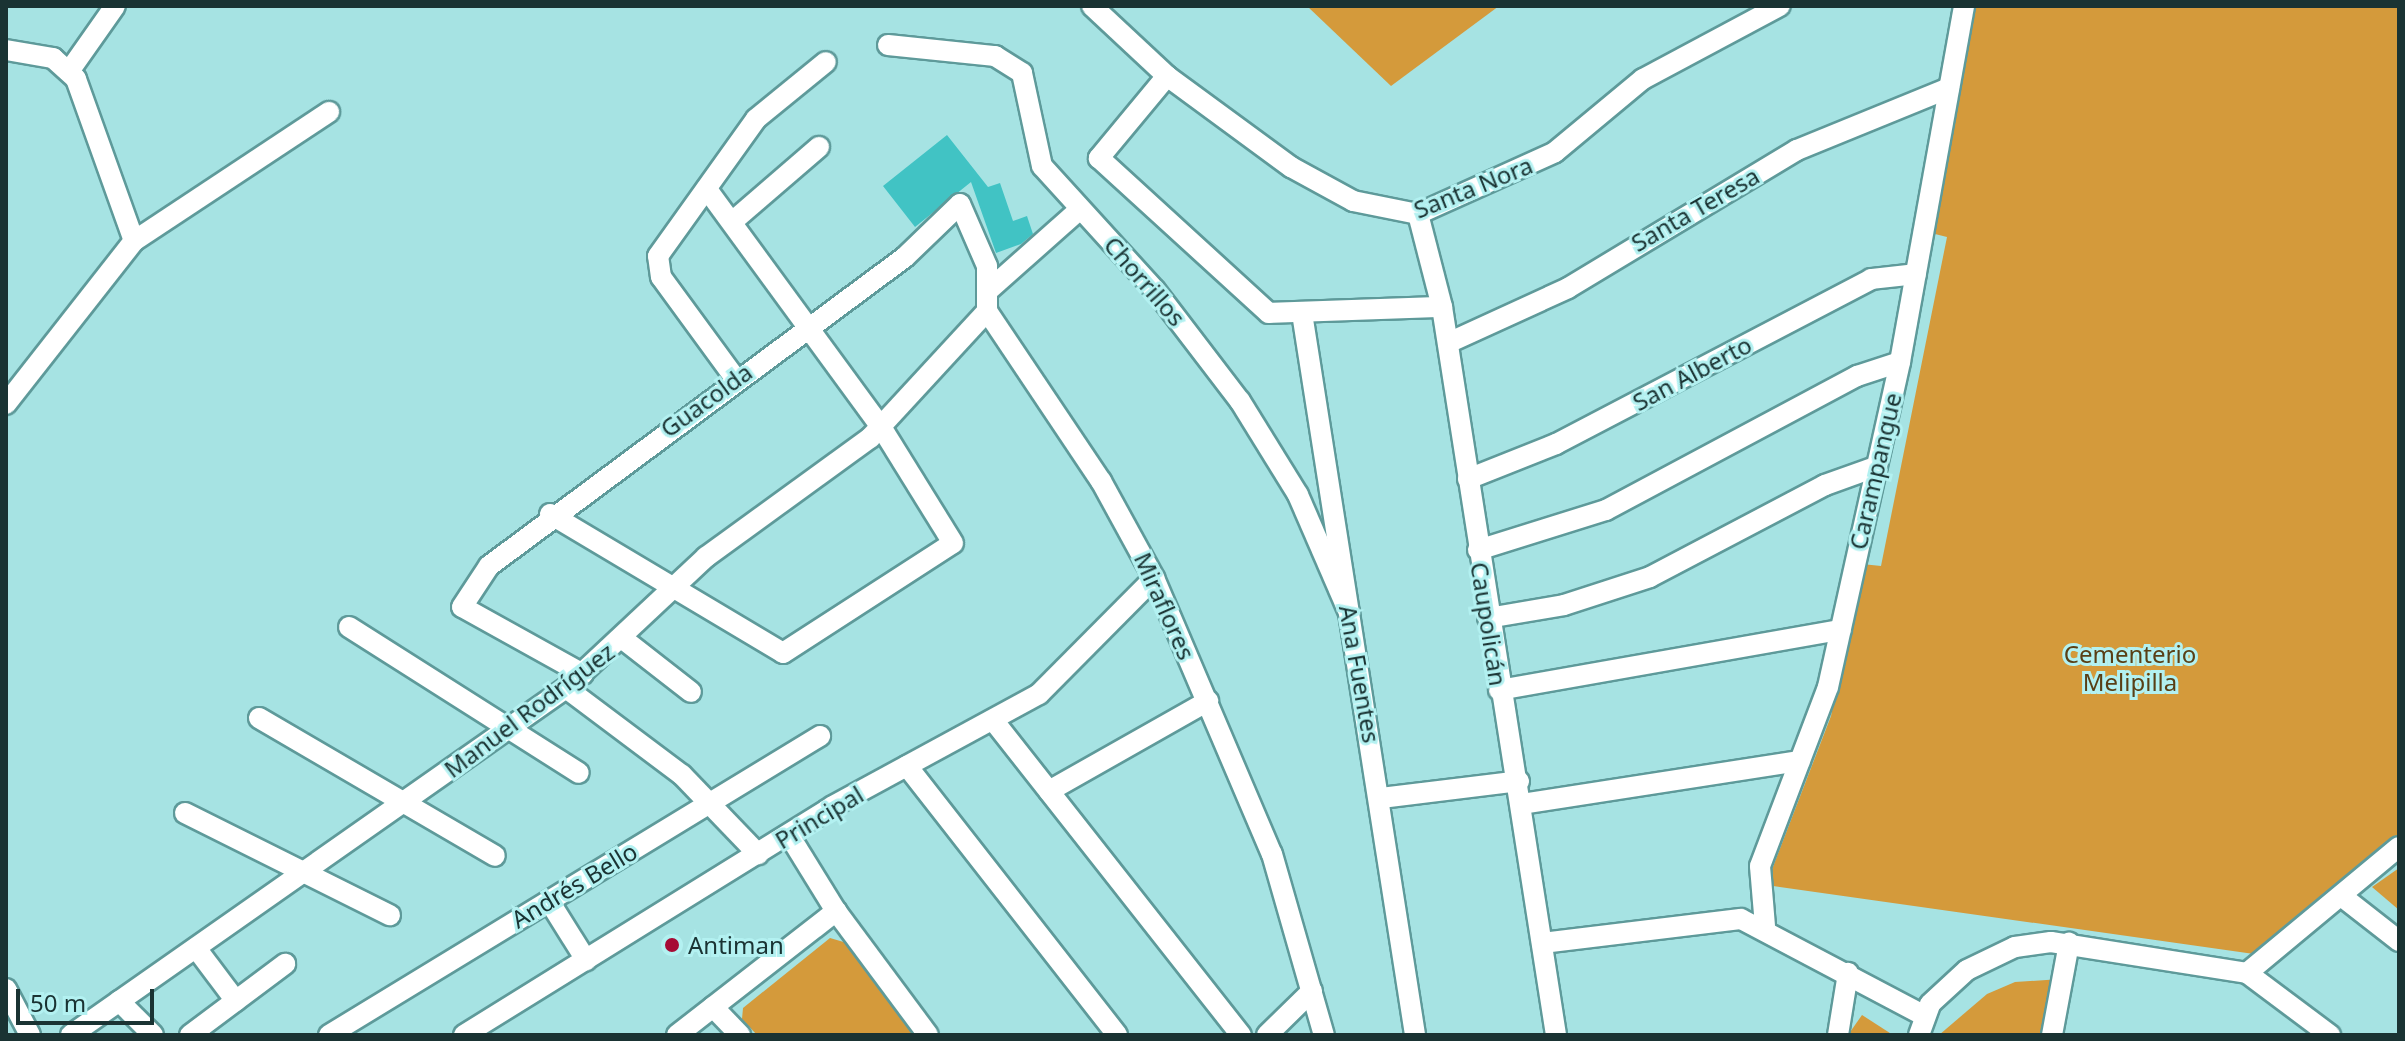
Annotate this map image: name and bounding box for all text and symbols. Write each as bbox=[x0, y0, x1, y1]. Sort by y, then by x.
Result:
street label: Santa Nora bbox=[1409, 150, 1537, 224]
street label: Santa Teresa bbox=[1626, 161, 1764, 257]
street label: Chorrillos bbox=[1098, 230, 1192, 332]
street label: San Alberto bbox=[1628, 330, 1756, 416]
street label: Guacolda bbox=[655, 357, 757, 443]
street label: Carampangue bbox=[1843, 390, 1907, 552]
street label: Miraflores bbox=[1129, 548, 1201, 664]
street label: Caupolicán bbox=[1465, 560, 1513, 688]
street label: Ana Fuentes bbox=[1334, 603, 1386, 745]
street label: Manuel Rodríguez bbox=[438, 637, 620, 783]
park label: Cementerio Melipilla bbox=[2064, 640, 2196, 696]
street label: Principal bbox=[770, 780, 868, 854]
street label: Andrés Bello bbox=[506, 836, 642, 934]
place label: Antiman bbox=[688, 931, 784, 959]
marker: Antiman bbox=[663, 936, 681, 954]
scale bar bbox=[20, 973, 158, 1023]
text: 50 m bbox=[30, 986, 86, 1019]

